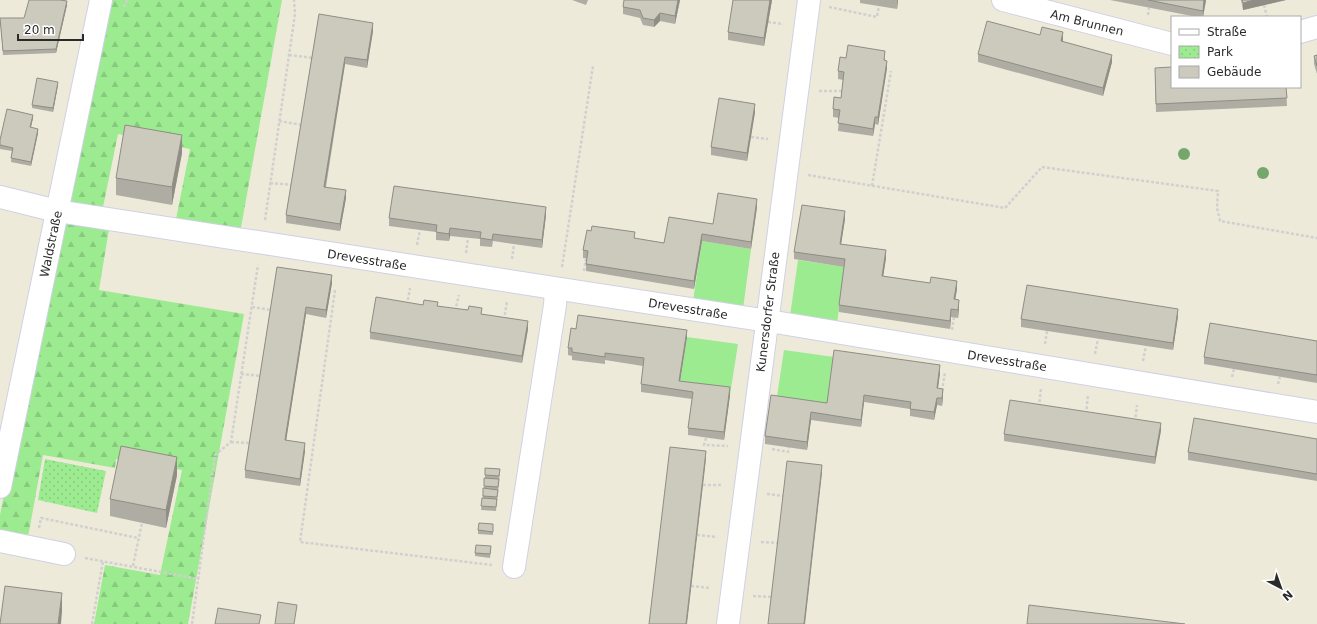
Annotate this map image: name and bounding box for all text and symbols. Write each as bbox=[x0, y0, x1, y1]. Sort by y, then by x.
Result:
street label: Am Brunnen bbox=[1049, 7, 1125, 39]
scale bar bbox=[18, 16, 83, 42]
legend bbox=[1171, 16, 1301, 88]
text: 20 m bbox=[24, 23, 55, 37]
text: Straße bbox=[1207, 25, 1247, 39]
text: Park bbox=[1207, 45, 1233, 59]
text: Gebäude bbox=[1207, 65, 1261, 79]
street label: Waldstraße bbox=[37, 209, 65, 279]
street label: Drevesstraße bbox=[326, 247, 408, 273]
street label: Kunersdorfer Straße bbox=[754, 251, 782, 373]
street label: Drevesstraße bbox=[647, 296, 729, 322]
street label: Drevesstraße bbox=[966, 348, 1048, 374]
north arrow bbox=[1261, 568, 1301, 608]
text: N bbox=[1279, 587, 1295, 603]

